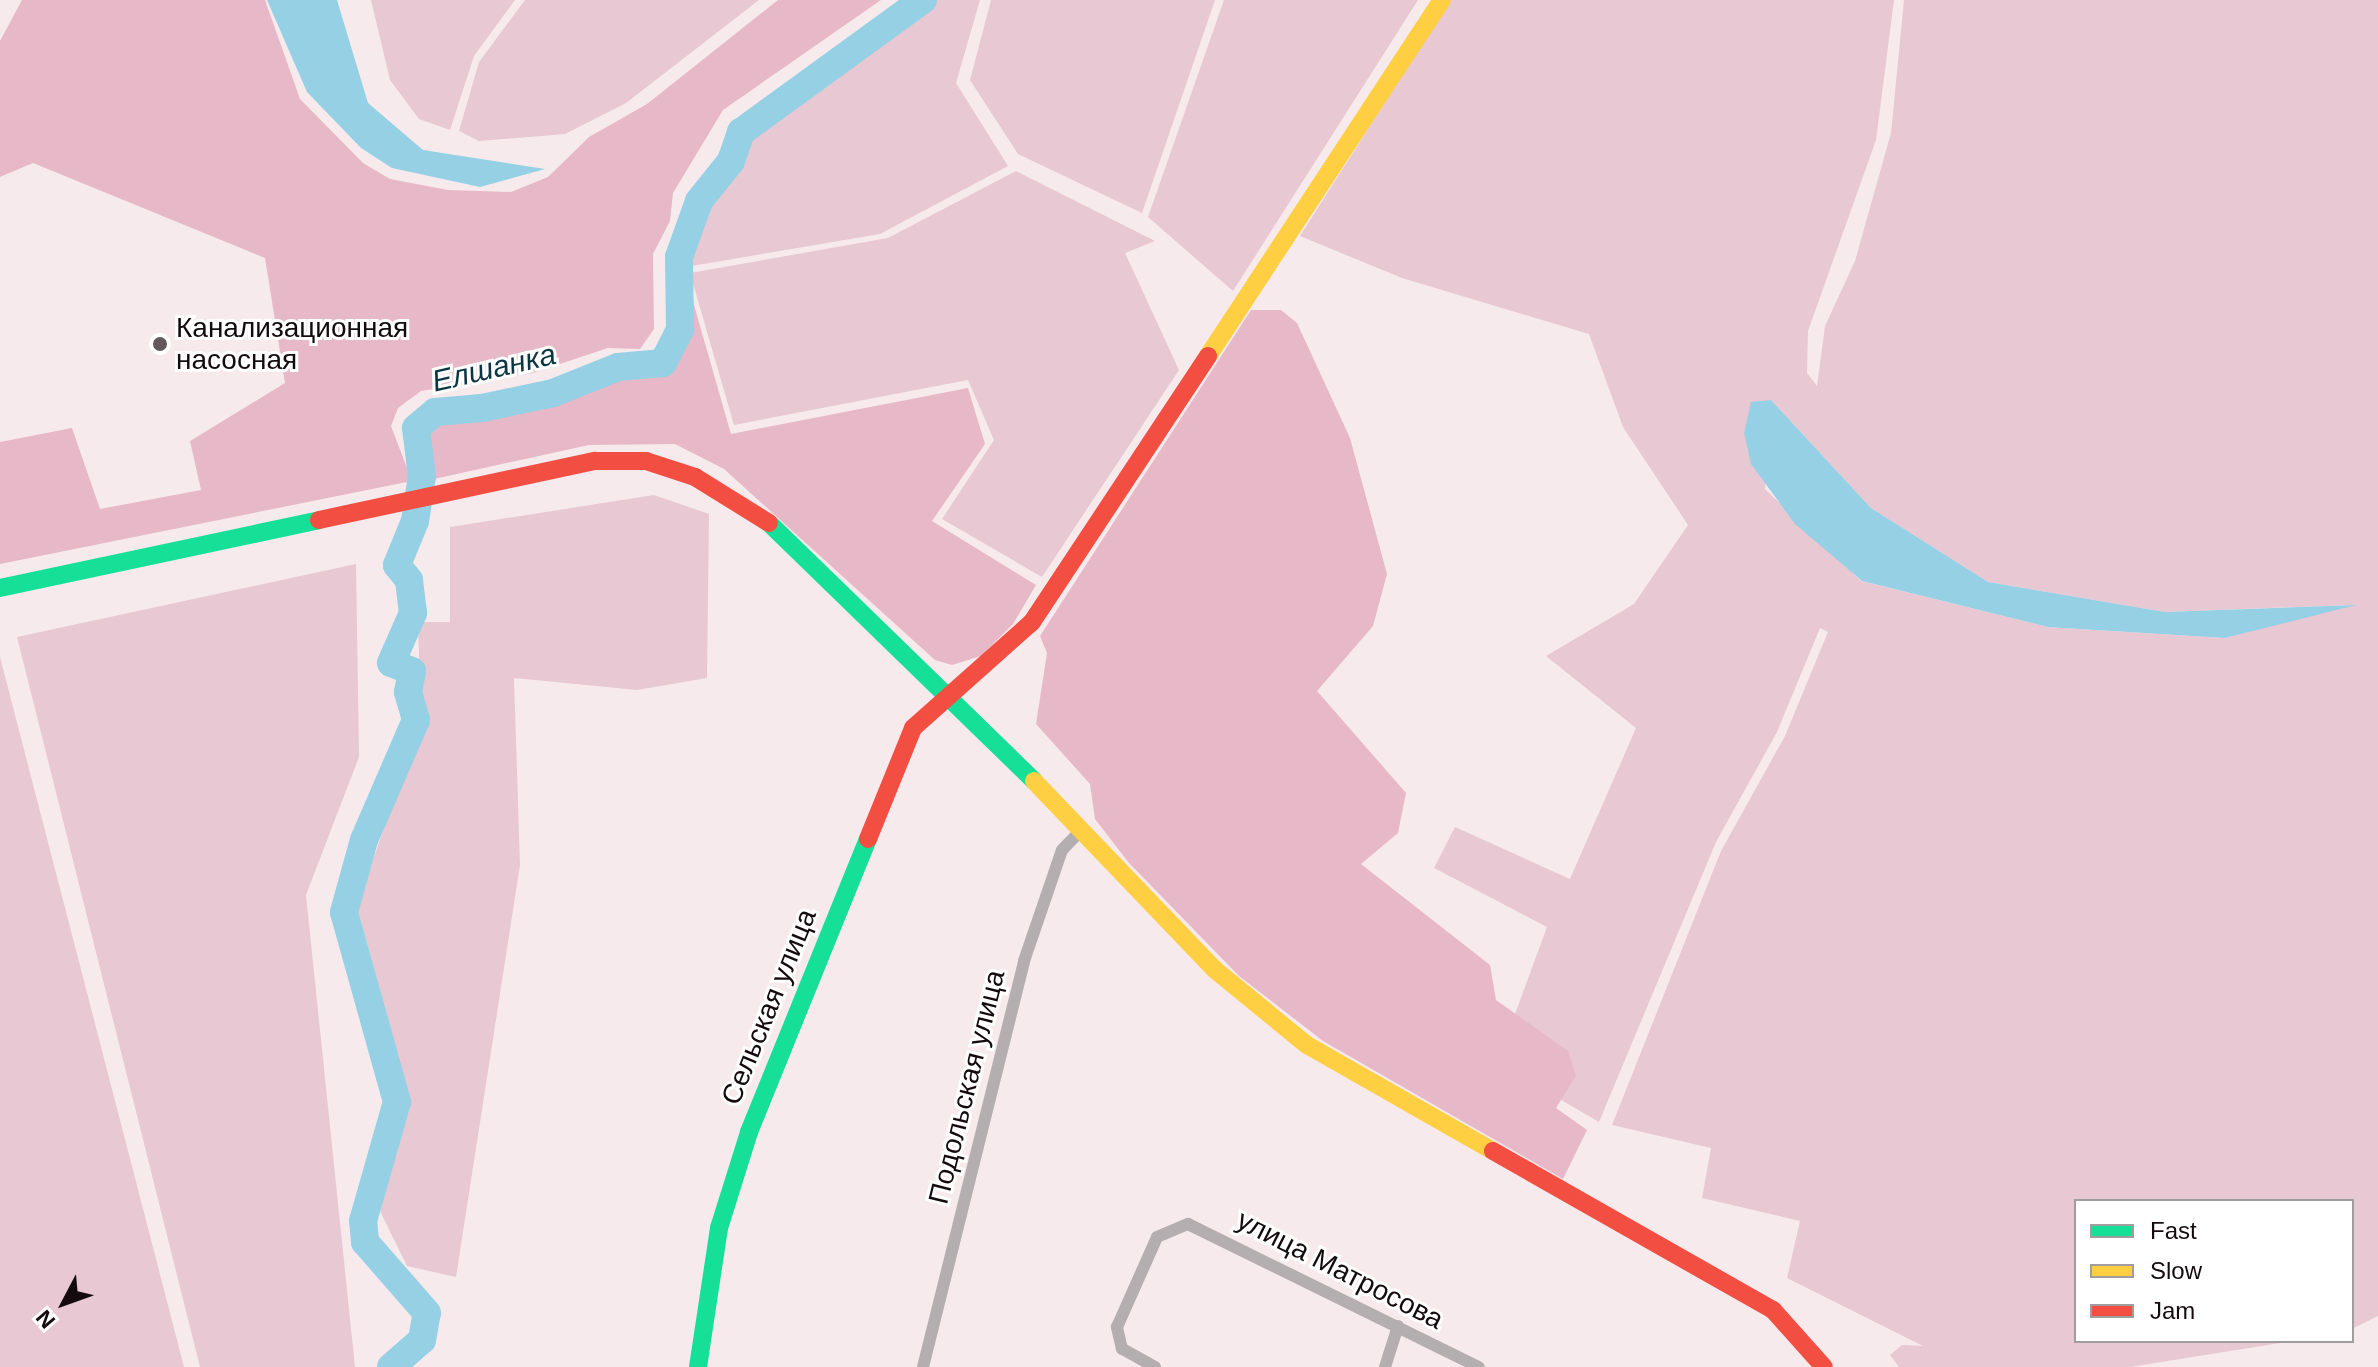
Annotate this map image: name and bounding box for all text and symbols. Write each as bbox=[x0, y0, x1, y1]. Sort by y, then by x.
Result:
place label: Канализационная насосная bbox=[176, 311, 408, 377]
marker: Канализационная насосная bbox=[151, 335, 169, 353]
water label: Елшанка bbox=[429, 336, 559, 400]
street label: Сельская улица bbox=[714, 904, 824, 1110]
street label: Подольская улица bbox=[922, 967, 1012, 1207]
legend bbox=[2074, 1199, 2354, 1343]
street label: улица Матросова bbox=[1231, 1203, 1449, 1337]
text: Fast bbox=[2150, 1217, 2197, 1244]
text: Slow bbox=[2150, 1257, 2202, 1284]
north arrow bbox=[24, 1263, 104, 1343]
text: Jam bbox=[2150, 1297, 2195, 1324]
text: N bbox=[31, 1305, 60, 1333]

